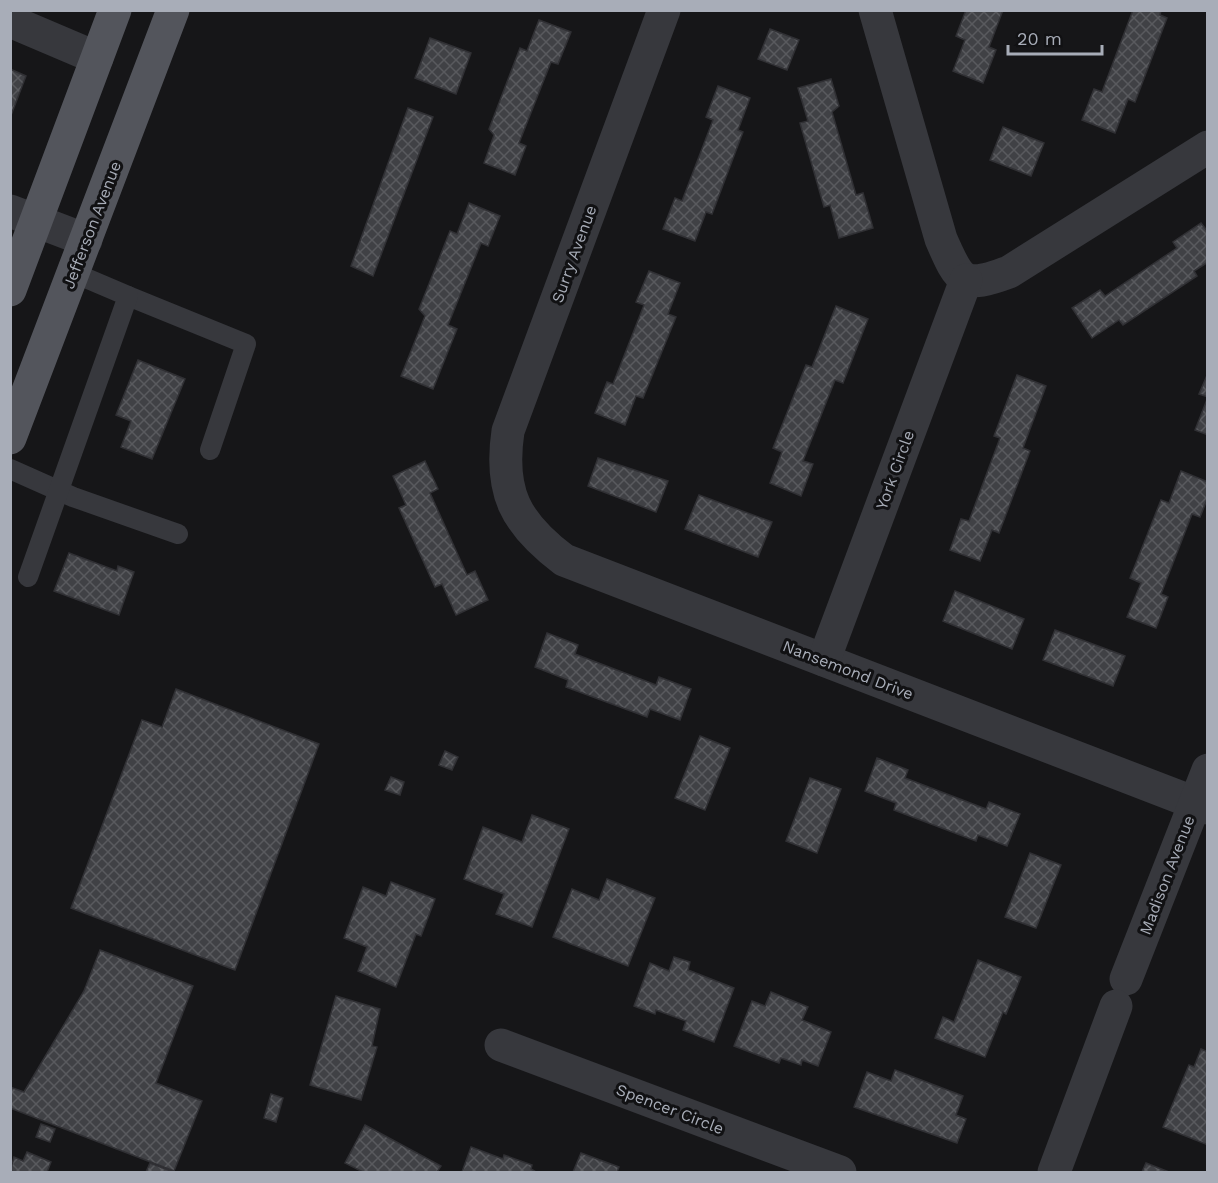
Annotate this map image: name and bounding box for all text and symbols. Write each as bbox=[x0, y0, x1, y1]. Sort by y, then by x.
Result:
scale bar bbox=[1008, 18, 1102, 56]
text: 20 m bbox=[1017, 28, 1062, 49]
street label: Jefferson Avenue bbox=[59, 158, 125, 292]
street label: Surry Avenue bbox=[548, 203, 600, 305]
street label: York Circle bbox=[872, 428, 918, 512]
street label: Nansemond Drive bbox=[780, 636, 916, 704]
street label: Madison Avenue bbox=[1136, 813, 1198, 937]
street label: Spencer Circle bbox=[613, 1080, 727, 1138]

